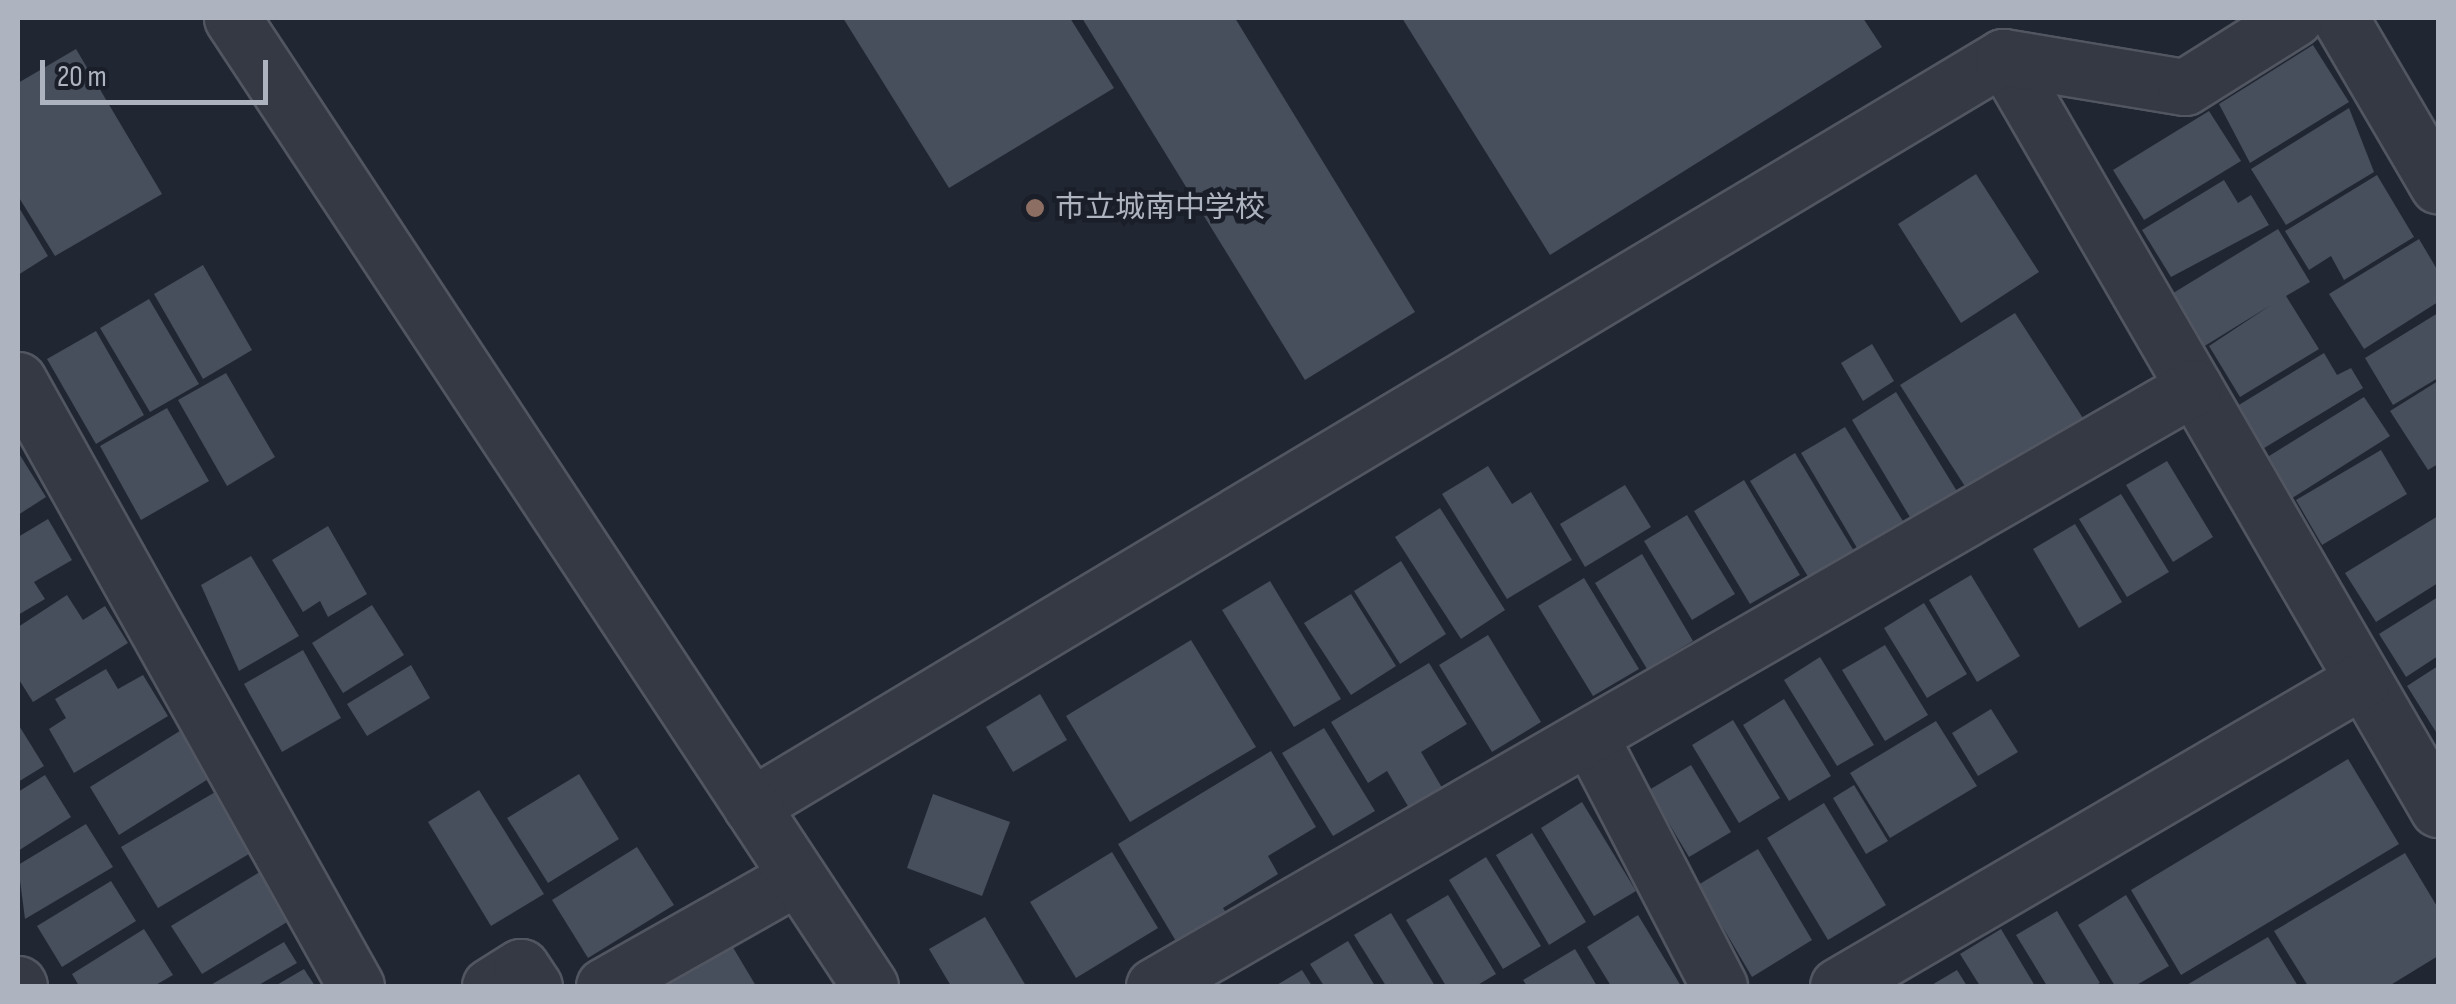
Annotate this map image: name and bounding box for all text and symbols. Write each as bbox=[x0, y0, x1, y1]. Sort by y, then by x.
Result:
scale bar bbox=[45, 40, 272, 102]
text: 20 m bbox=[57, 59, 107, 95]
place label: 市立城南中学校 bbox=[1055, 190, 1265, 226]
marker: 市立城南中学校 bbox=[1024, 197, 1046, 219]

